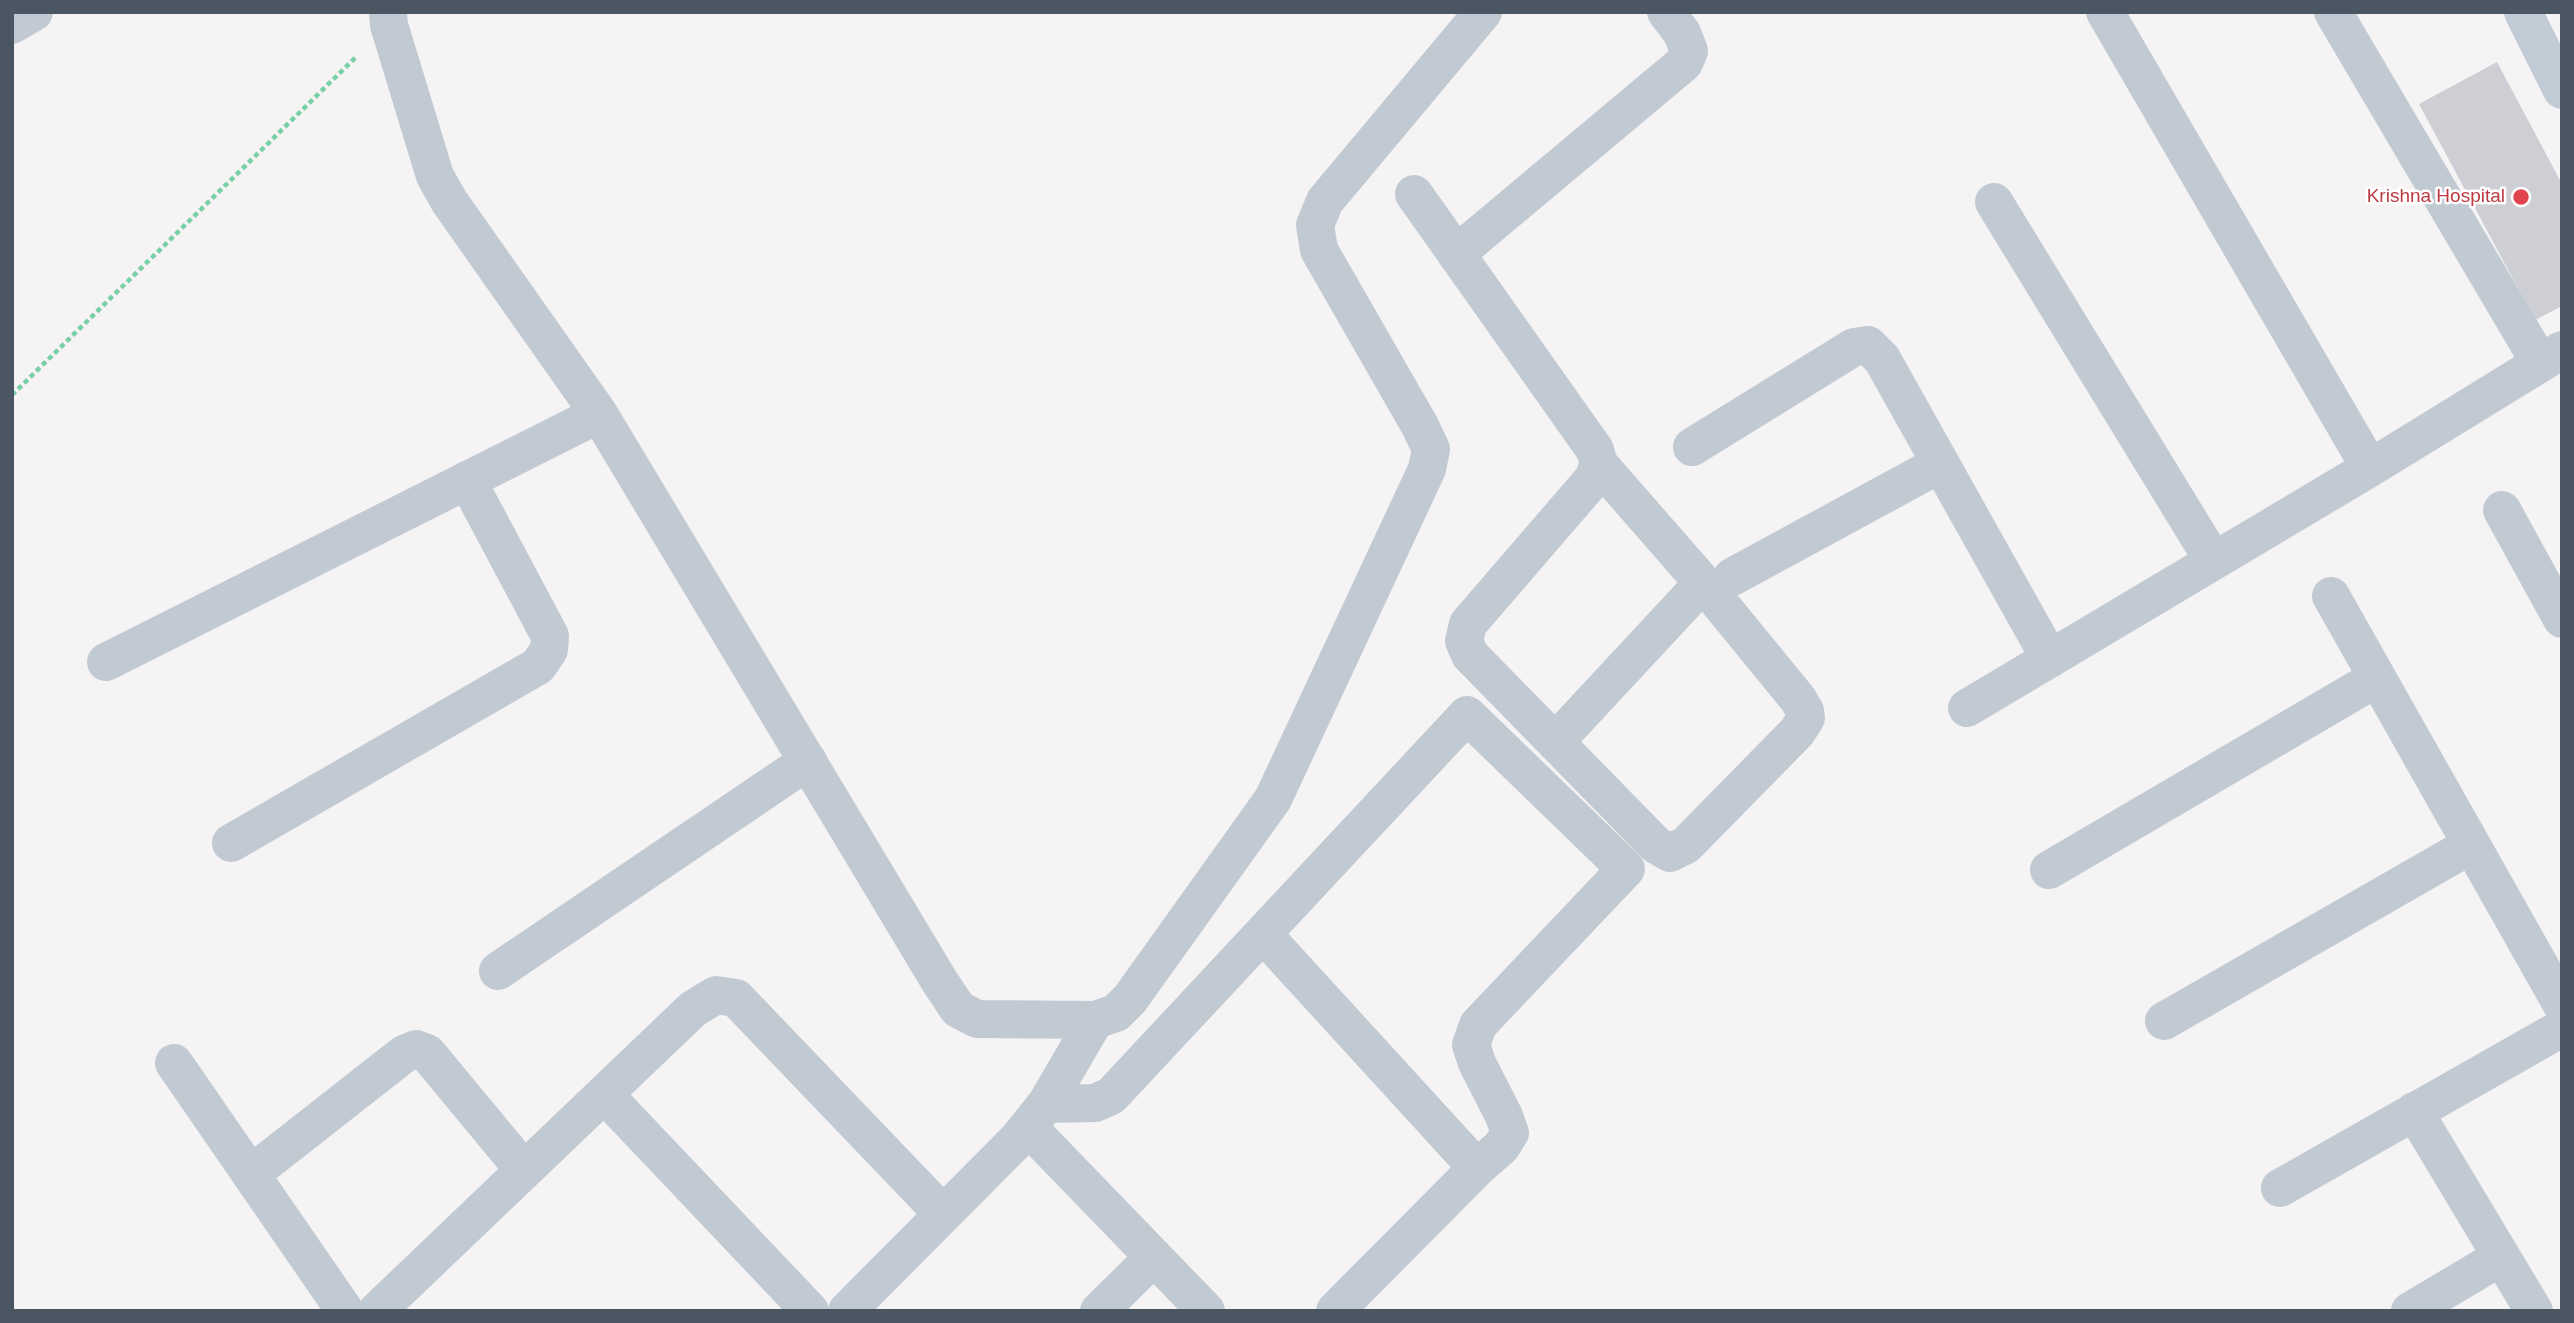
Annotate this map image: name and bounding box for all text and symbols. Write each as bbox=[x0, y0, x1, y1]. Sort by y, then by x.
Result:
place label: Krishna Hospital bbox=[2367, 186, 2505, 208]
marker: Krishna Hospital bbox=[2511, 187, 2531, 207]

